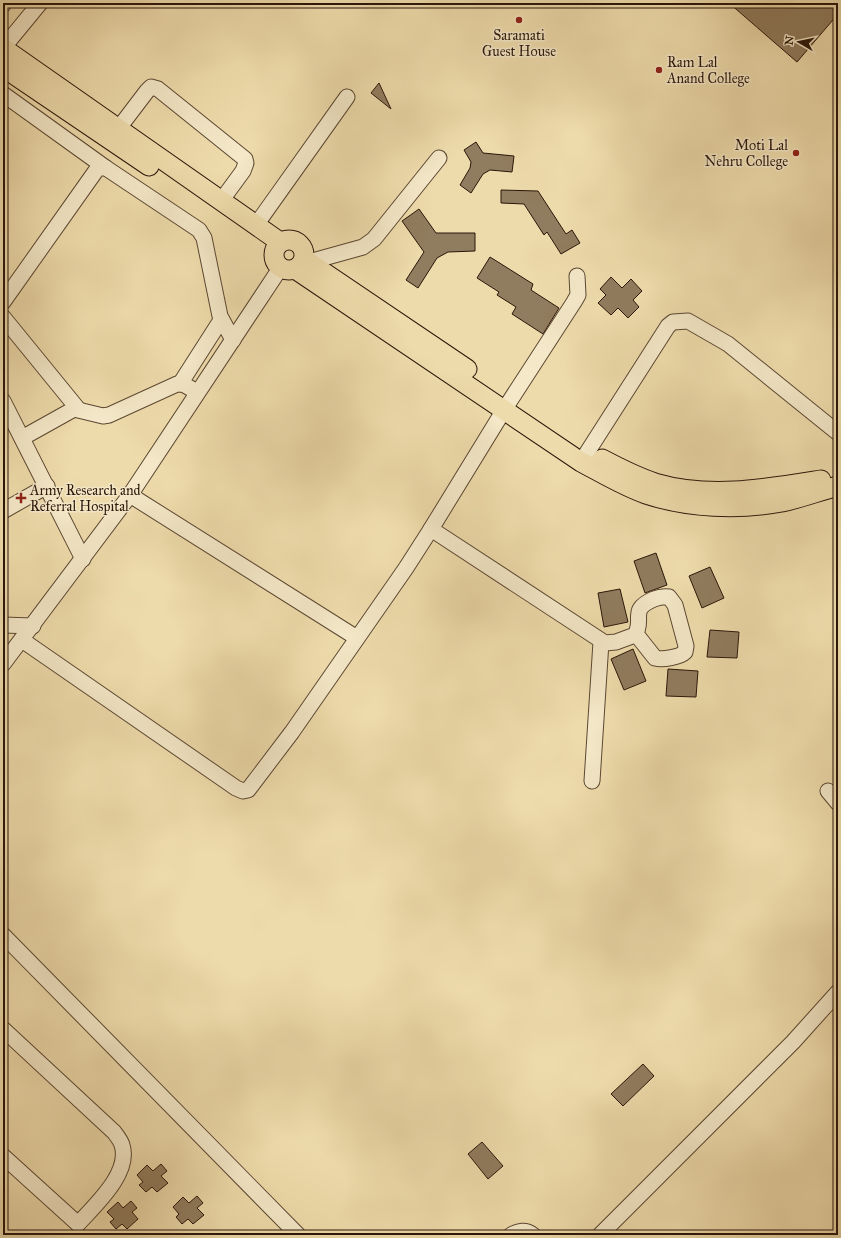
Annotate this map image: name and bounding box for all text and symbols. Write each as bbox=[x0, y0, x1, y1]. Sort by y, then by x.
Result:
marker: Saramati Guest House bbox=[514, 15, 524, 25]
north arrow bbox=[779, 22, 819, 62]
place label: Saramati Guest House bbox=[482, 27, 556, 60]
text: N bbox=[782, 34, 797, 46]
place label: Ram Lal Anand College bbox=[666, 54, 750, 87]
marker: Ram Lal Anand College bbox=[654, 65, 664, 75]
place label: Moti Lal Nehru College bbox=[705, 137, 788, 170]
marker: Moti Lal Nehru College bbox=[791, 148, 801, 158]
place label: Army Research and Referral Hospital bbox=[29, 482, 141, 515]
marker: Army Research and Referral Hospital bbox=[15, 492, 27, 504]

